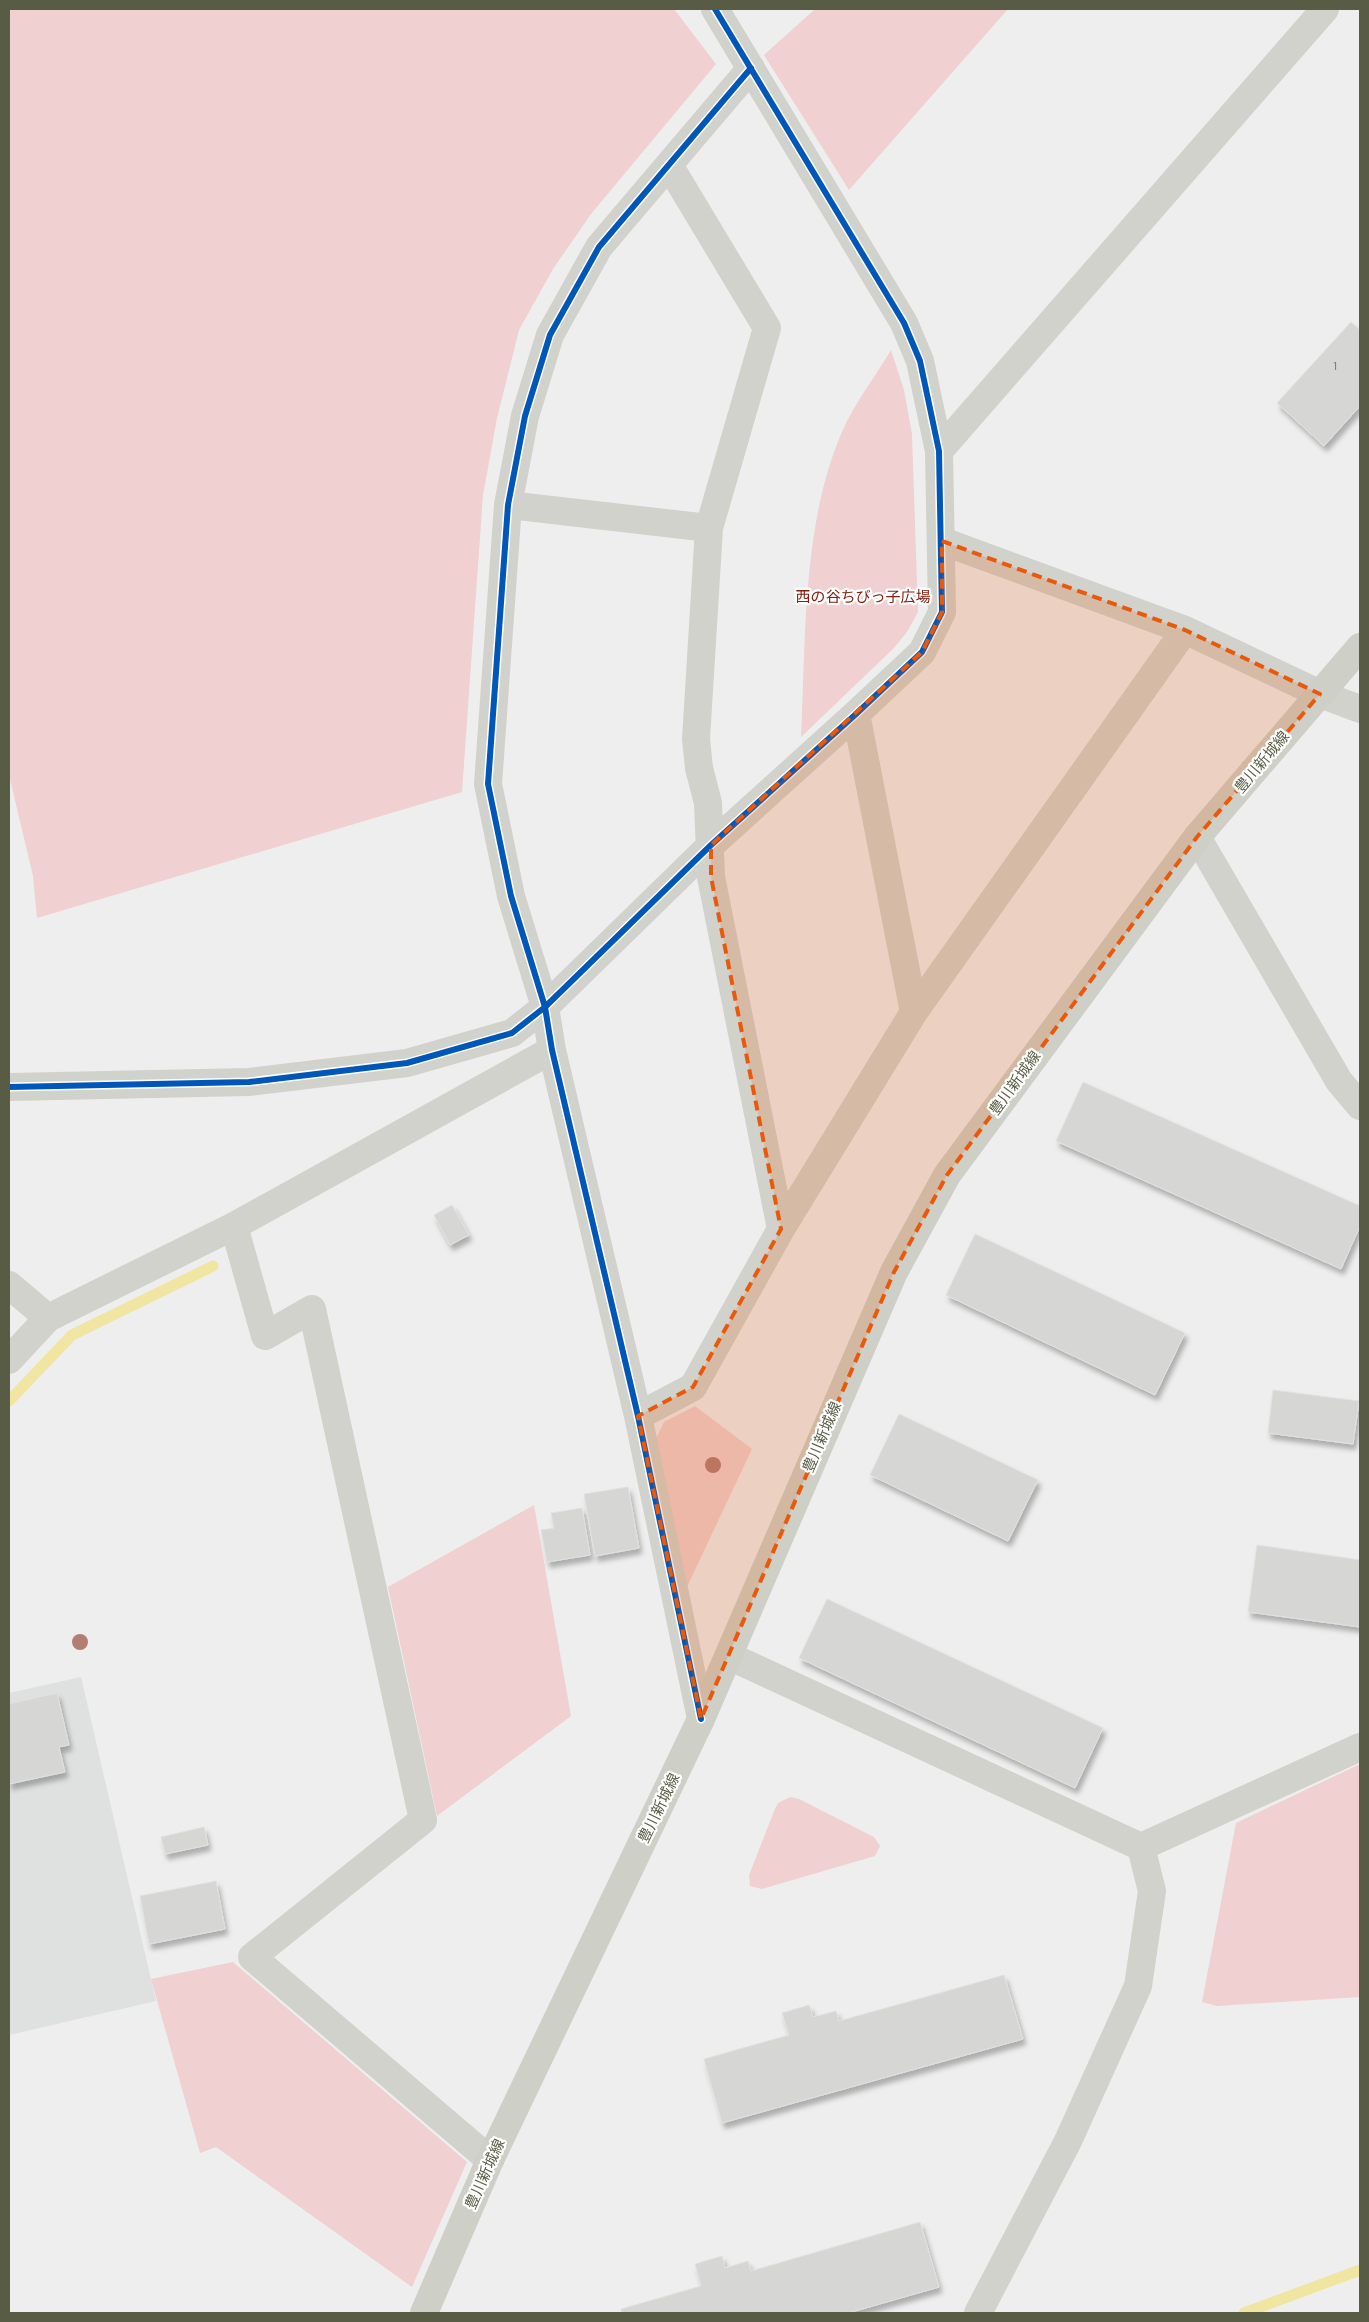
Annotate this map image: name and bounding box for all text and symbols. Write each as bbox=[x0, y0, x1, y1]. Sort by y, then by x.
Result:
house number: 1 bbox=[1333, 358, 1337, 374]
park label: 西の谷ちびっ子広場 bbox=[795, 587, 931, 607]
street label: 豊川新城線 bbox=[1230, 727, 1294, 797]
street label: 豊川新城線 bbox=[985, 1047, 1045, 1119]
street label: 豊川新城線 bbox=[798, 1399, 846, 1475]
street label: 豊川新城線 bbox=[634, 1770, 684, 1846]
street label: 豊川新城線 bbox=[461, 2136, 509, 2212]

